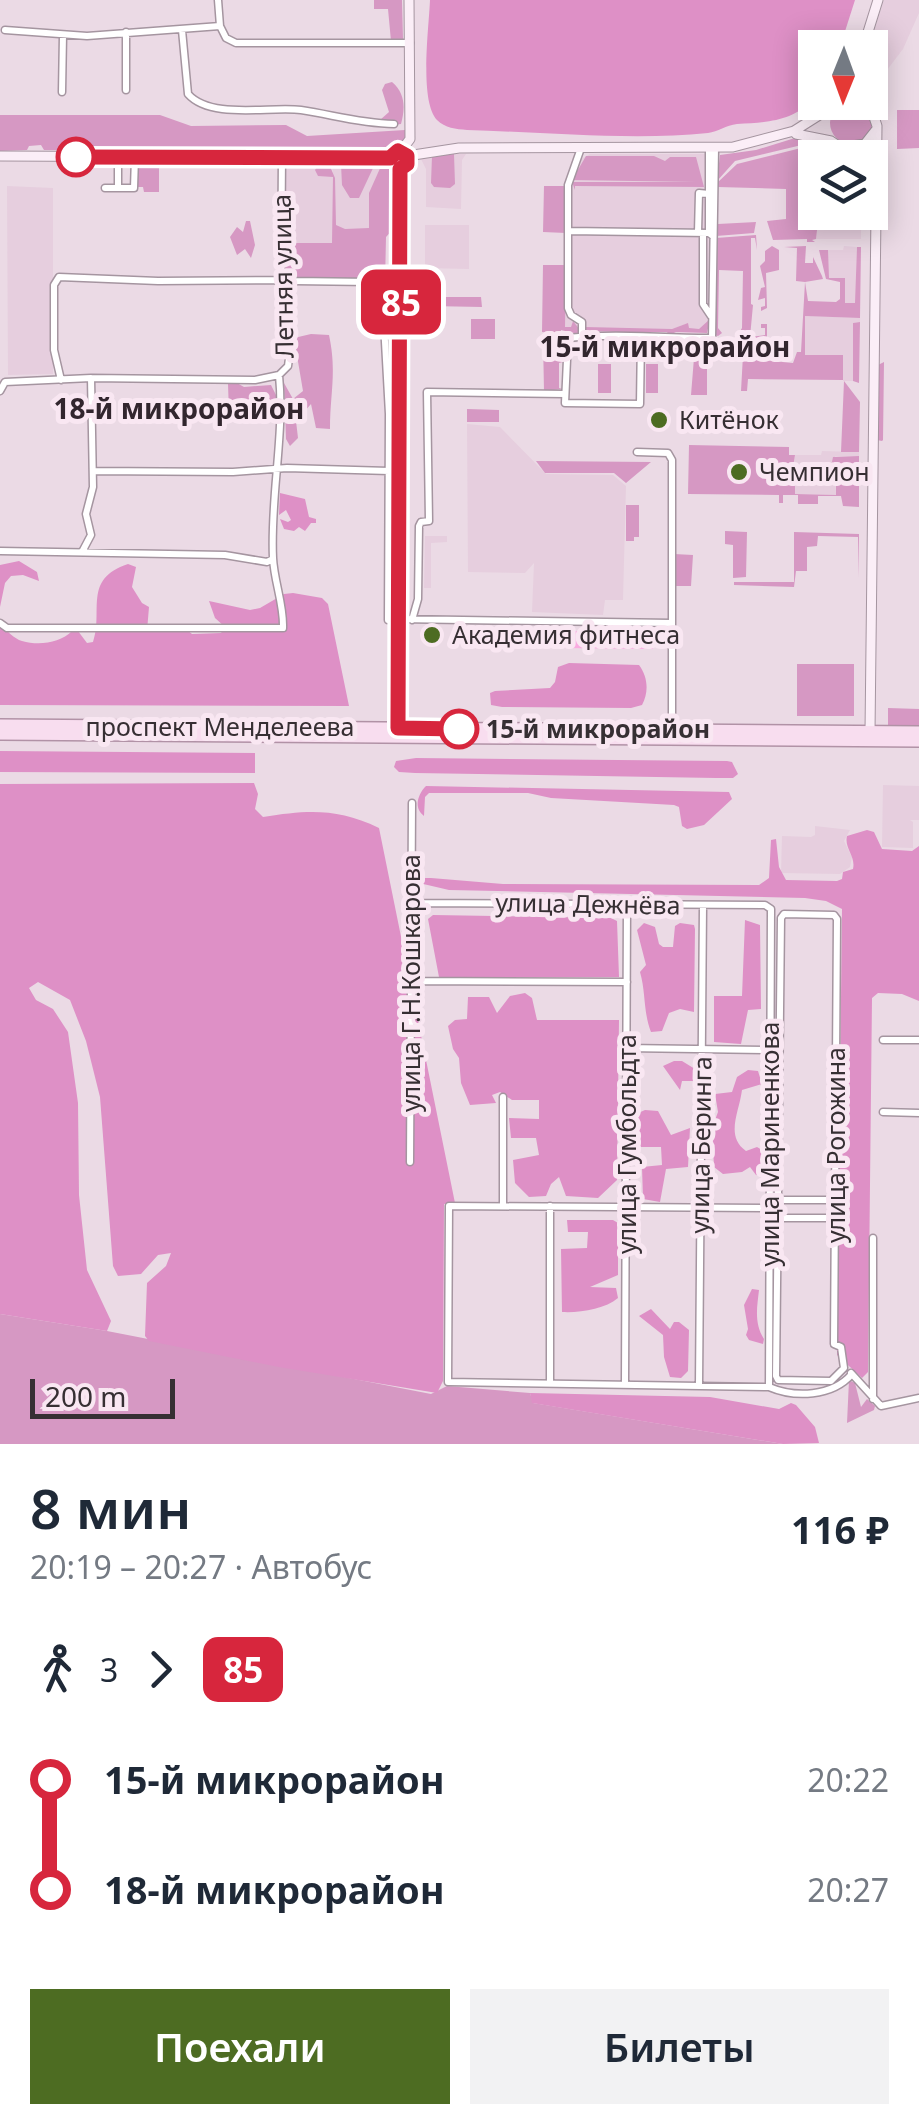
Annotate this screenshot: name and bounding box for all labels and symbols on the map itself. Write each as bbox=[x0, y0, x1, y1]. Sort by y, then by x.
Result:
north arrow bbox=[798, 30, 888, 120]
unlabelled marker bbox=[57, 138, 95, 176]
street label: Летняя улица bbox=[264, 194, 300, 358]
line badge: 85 bbox=[356, 270, 446, 334]
district label: 15-й микрорайон bbox=[540, 327, 790, 365]
district label: 18-й микрорайон bbox=[54, 389, 304, 427]
place label: Китёнок bbox=[679, 402, 780, 436]
marker: Китёнок bbox=[648, 409, 670, 431]
place label: Чемпион bbox=[759, 454, 870, 488]
marker: Чемпион bbox=[728, 461, 750, 483]
place label: Академия фитнеса bbox=[452, 617, 680, 651]
marker: Академия фитнеса bbox=[421, 624, 443, 646]
street label: проспект Менделеева bbox=[86, 709, 354, 743]
marker: 15-й микрорайон bbox=[440, 710, 478, 748]
place label: 15-й микрорайон bbox=[486, 711, 710, 745]
street label: улица Г.Н.Кошкарова bbox=[393, 854, 427, 1112]
street label: улица Дежнёва bbox=[495, 884, 681, 922]
street label: улица Мариненкова bbox=[752, 1022, 786, 1266]
street label: улица Гумбольдта bbox=[609, 1034, 643, 1254]
street label: улица Рогожина bbox=[818, 1047, 852, 1243]
street label: улица Беринга bbox=[681, 1056, 719, 1234]
scale bar bbox=[30, 1374, 175, 1418]

